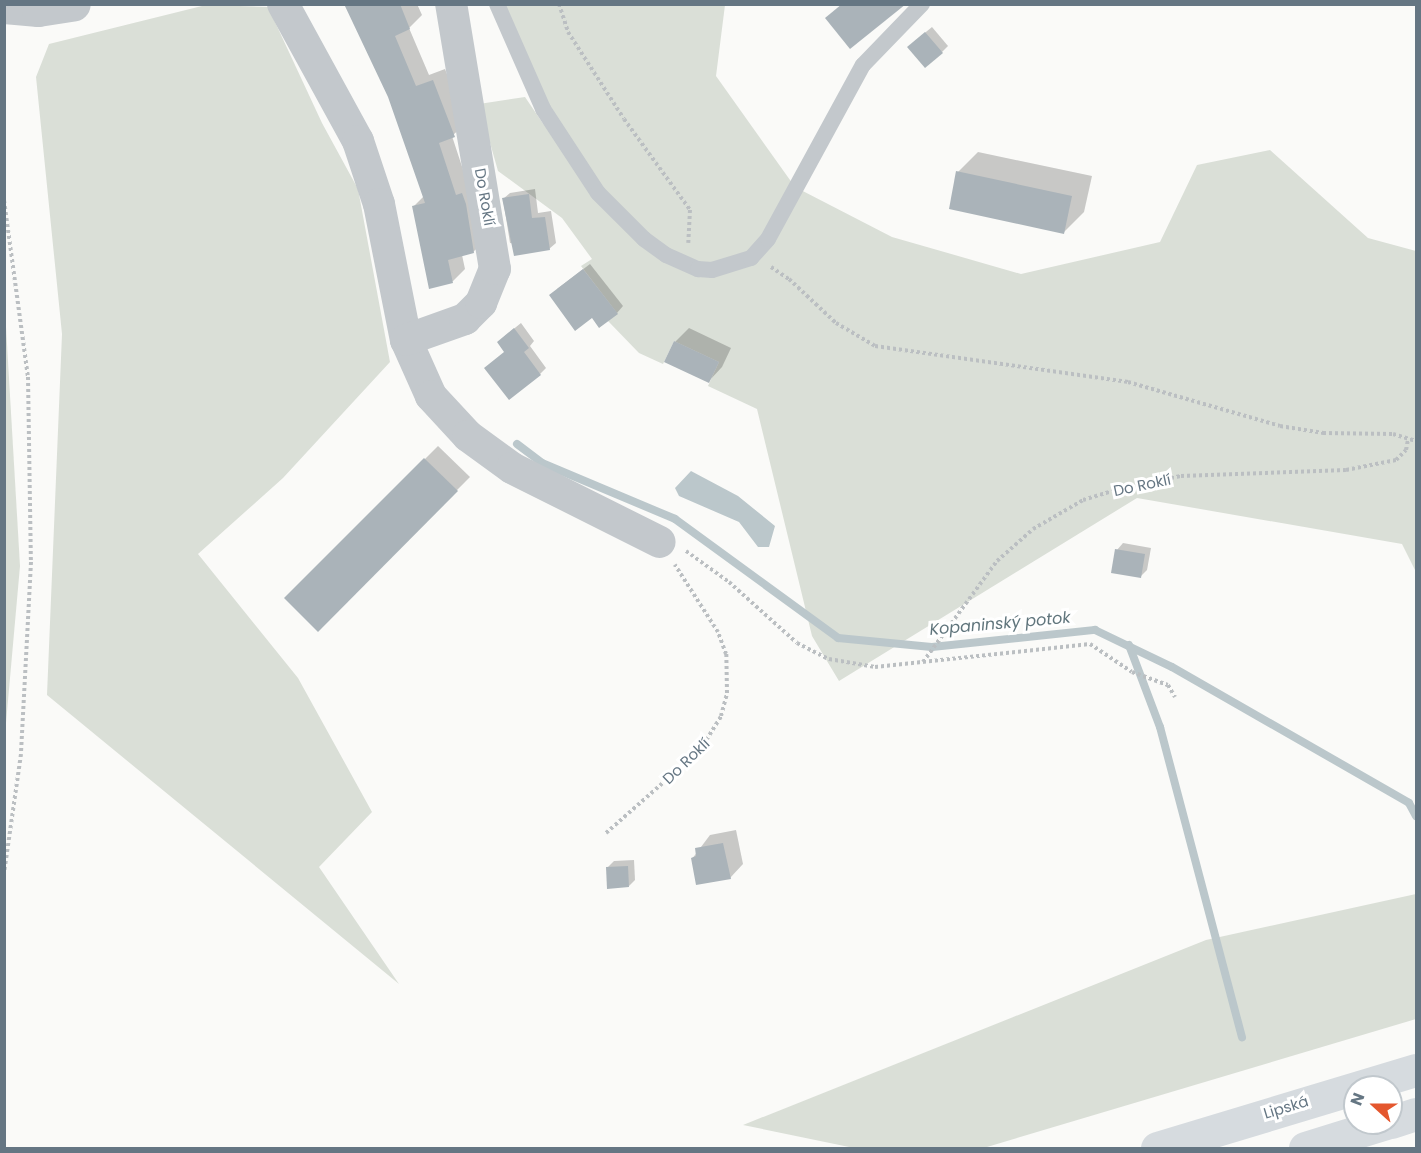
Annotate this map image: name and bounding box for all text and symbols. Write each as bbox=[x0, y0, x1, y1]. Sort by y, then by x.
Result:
street label: Do Roklí bbox=[471, 167, 499, 227]
street label: Do Roklí bbox=[1112, 470, 1172, 500]
water label: Kopaninský potok bbox=[929, 608, 1071, 640]
street label: Do Roklí bbox=[659, 734, 713, 788]
north arrow bbox=[1343, 1075, 1403, 1135]
text: N bbox=[1345, 1089, 1370, 1109]
street label: Lipská bbox=[1261, 1092, 1311, 1122]

